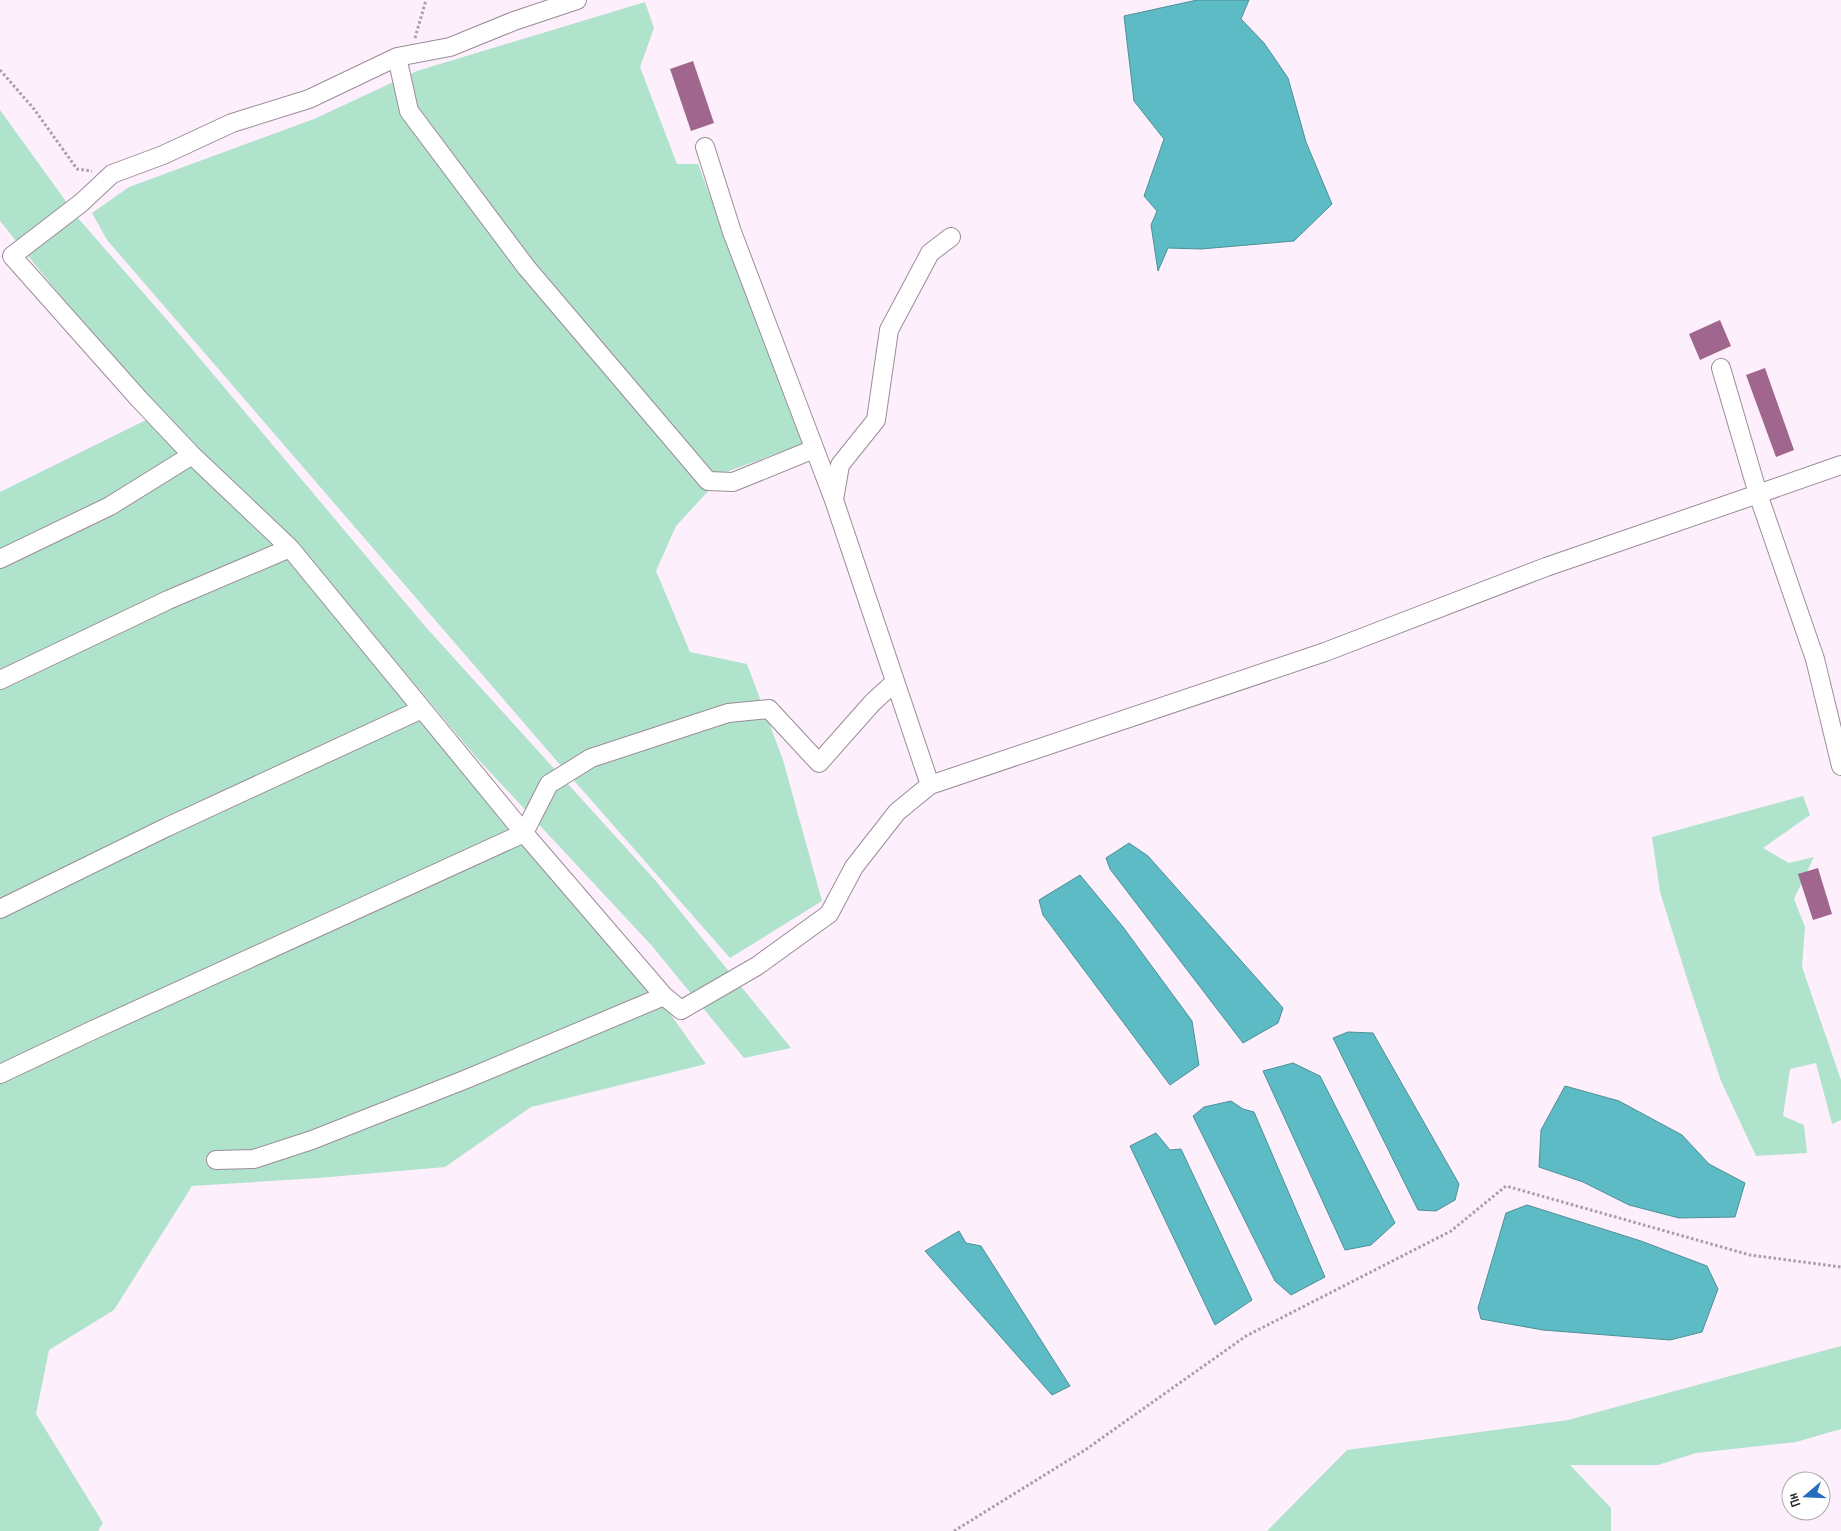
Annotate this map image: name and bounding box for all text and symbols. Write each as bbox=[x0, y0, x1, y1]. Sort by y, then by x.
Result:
north arrow bbox=[1781, 1471, 1831, 1521]
text: Пн bbox=[1784, 1491, 1804, 1509]

